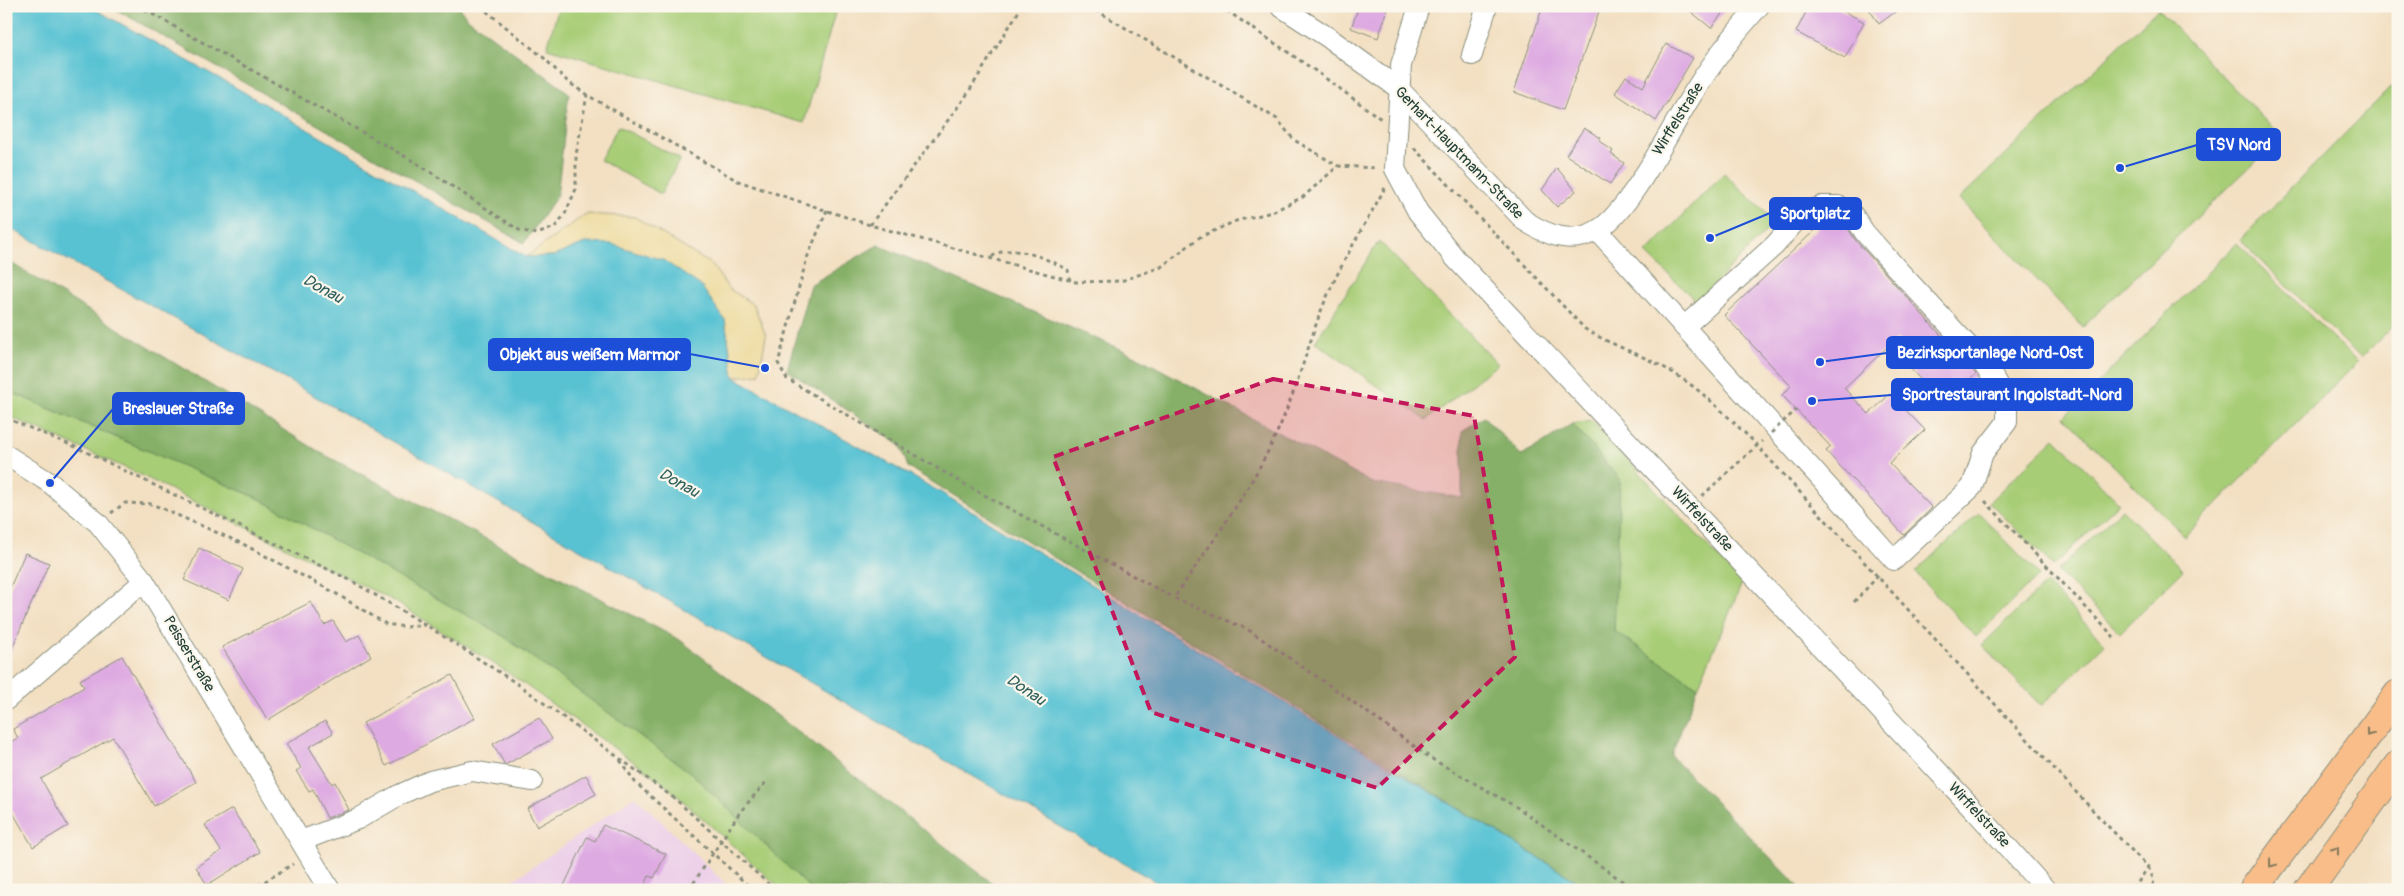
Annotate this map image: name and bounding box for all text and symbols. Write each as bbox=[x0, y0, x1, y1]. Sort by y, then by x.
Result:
street label: Wirffelstraße bbox=[1648, 79, 1708, 159]
street label: Gerhart-Hauptmann-Straße bbox=[1391, 83, 1528, 224]
callout: TSV Nord bbox=[2197, 129, 2280, 160]
text: TSV Nord bbox=[2206, 135, 2271, 155]
callout: Sportplatz bbox=[1770, 198, 1861, 229]
text: Sportplatz bbox=[1780, 204, 1851, 224]
water label: Donau bbox=[299, 270, 347, 309]
callout: Bezirksportanlage Nord-Ost bbox=[1887, 337, 2093, 368]
callout: Objekt aus weißem Marmor bbox=[489, 339, 690, 370]
text: Bezirksportanlage Nord-Ost bbox=[1897, 343, 2083, 363]
text: Objekt aus weißem Marmor bbox=[500, 345, 681, 365]
callout: Sportrestaurant Ingolstadt-Nord bbox=[1892, 379, 2132, 410]
text: Sportrestaurant Ingolstadt-Nord bbox=[1902, 385, 2122, 405]
callout: Breslauer Straße bbox=[113, 393, 244, 424]
text: Breslauer Straße bbox=[122, 399, 235, 419]
water label: Donau bbox=[655, 464, 703, 503]
street label: Wirffelstraße bbox=[1667, 482, 1737, 556]
street label: Peisserstraße bbox=[159, 613, 219, 696]
water label: Donau bbox=[1003, 670, 1050, 711]
one-way arrow bbox=[2366, 727, 2374, 736]
street label: Wirffelstraße bbox=[1944, 778, 2014, 852]
one-way arrow bbox=[2330, 846, 2339, 856]
one-way arrow bbox=[2269, 858, 2278, 868]

